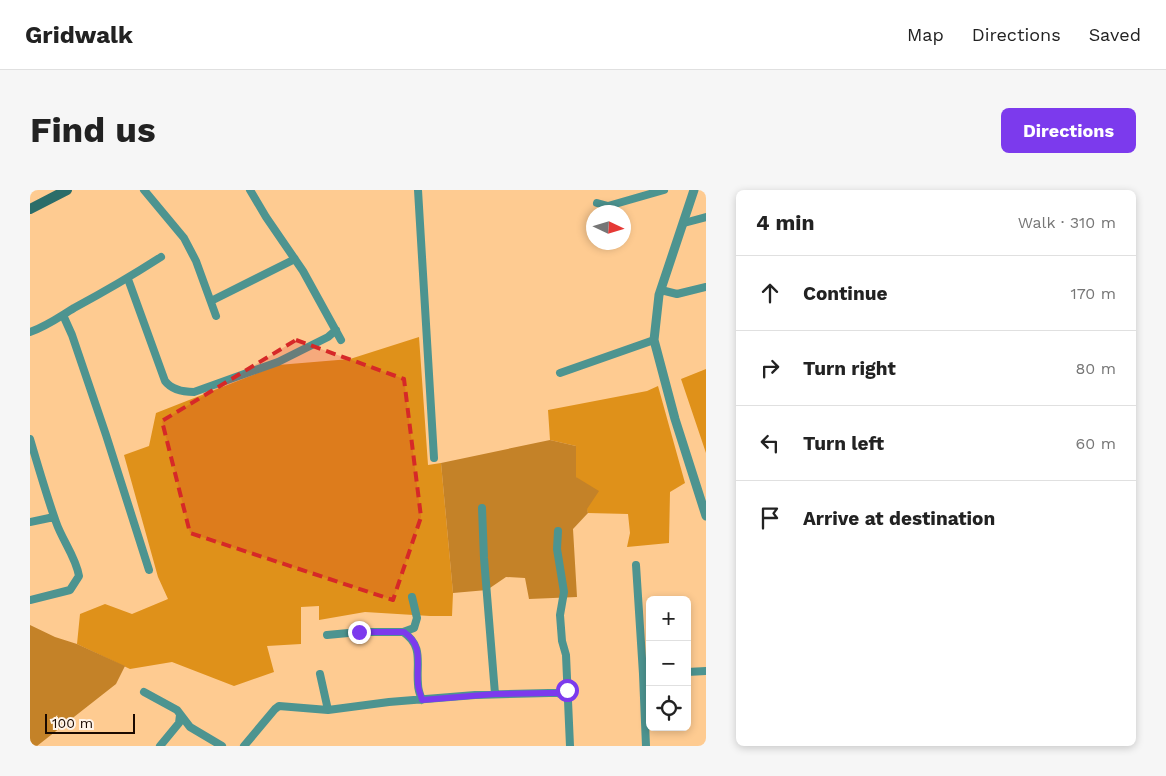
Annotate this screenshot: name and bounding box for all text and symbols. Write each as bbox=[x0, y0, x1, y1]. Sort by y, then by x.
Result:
text: Gridwalk bbox=[25, 21, 133, 49]
text: Map bbox=[907, 24, 944, 45]
text: Directions bbox=[972, 24, 1061, 45]
text: Saved bbox=[1089, 24, 1141, 45]
button: Directions bbox=[1001, 108, 1136, 153]
text: Find us bbox=[30, 109, 156, 151]
north arrow bbox=[586, 205, 631, 250]
text: 4 min bbox=[756, 210, 814, 235]
text: Walk · 310 m bbox=[1018, 213, 1116, 232]
icon: ahead bbox=[756, 279, 784, 307]
text: Continue bbox=[803, 282, 887, 305]
text: 170 m bbox=[1070, 284, 1116, 303]
icon: right bbox=[756, 354, 784, 382]
text: Turn right bbox=[803, 357, 896, 380]
text: 80 m bbox=[1075, 359, 1116, 378]
icon: left bbox=[756, 429, 784, 457]
text: Turn left bbox=[803, 432, 884, 455]
text: 60 m bbox=[1076, 434, 1116, 453]
icon: arrive bbox=[756, 504, 784, 532]
text: Arrive at destination bbox=[803, 507, 995, 530]
map controls bbox=[646, 596, 691, 731]
button: + bbox=[646, 596, 691, 641]
route end bbox=[348, 621, 371, 644]
button: − bbox=[646, 641, 691, 686]
route start bbox=[556, 679, 579, 702]
button: locate bbox=[646, 686, 691, 731]
scale bar bbox=[45, 711, 135, 734]
text: 100 m bbox=[52, 715, 93, 731]

